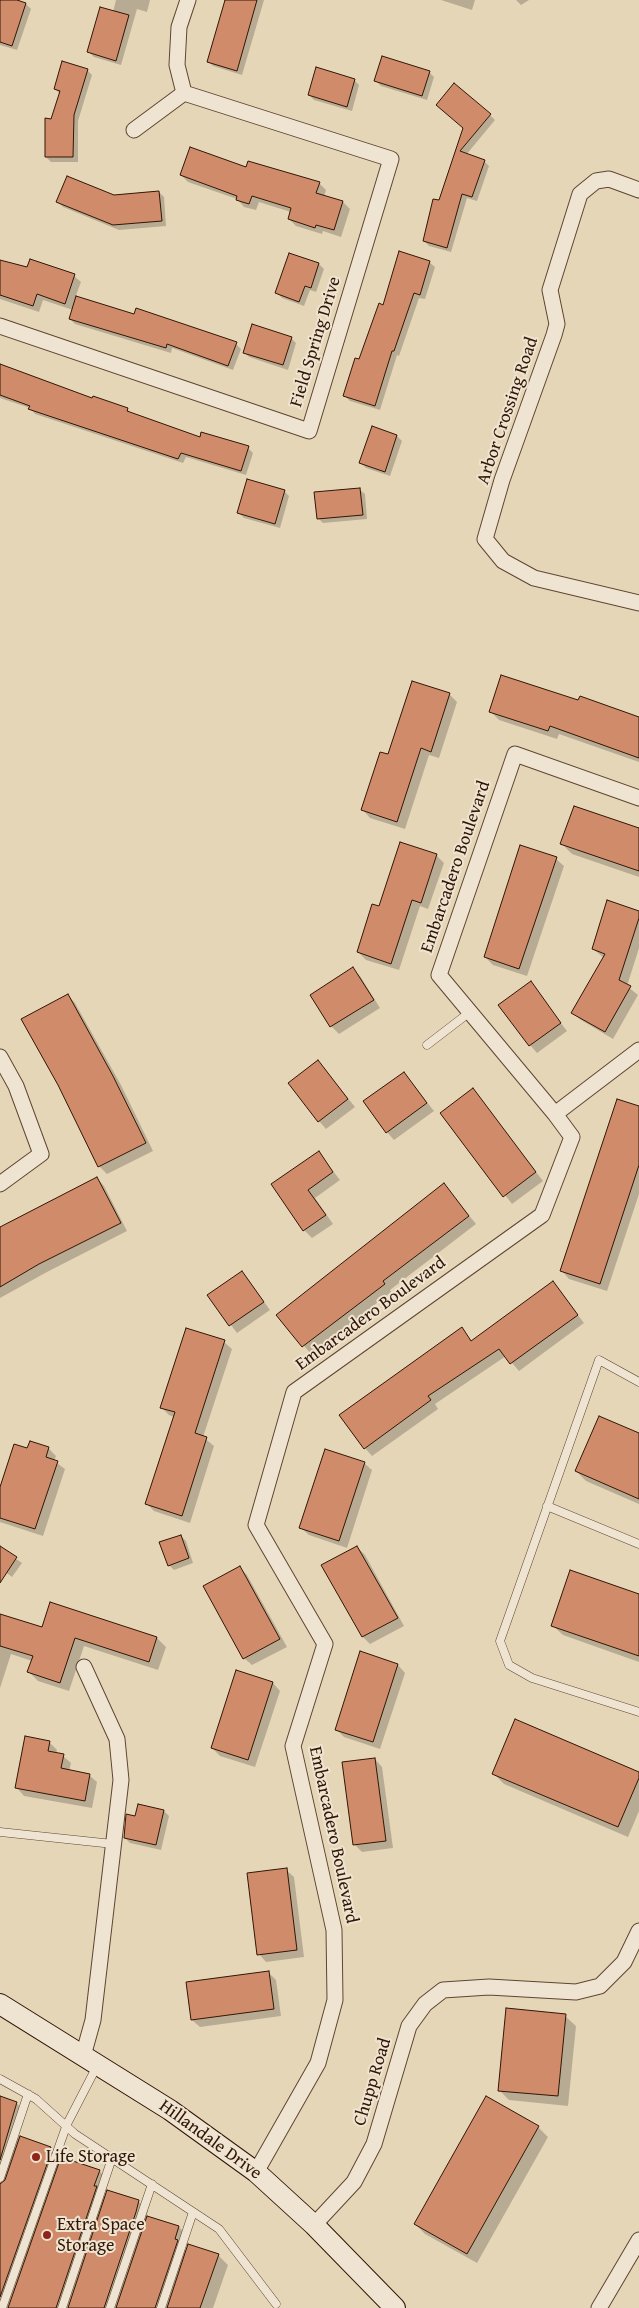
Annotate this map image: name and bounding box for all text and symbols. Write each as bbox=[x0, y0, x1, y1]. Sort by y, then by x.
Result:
street label: Field Spring Drive bbox=[286, 274, 346, 410]
street label: Arbor Crossing Road bbox=[473, 335, 543, 487]
street label: Embarcadero Boulevard bbox=[416, 778, 496, 956]
street label: Embarcadero Boulevard bbox=[292, 1252, 450, 1376]
street label: Embarcadero Boulevard bbox=[304, 1745, 362, 1925]
street label: Chupp Road bbox=[349, 2035, 397, 2129]
street label: Hillandale Drive bbox=[154, 2096, 266, 2184]
place label: Life Storage bbox=[46, 2146, 135, 2168]
marker: Life Storage bbox=[30, 2151, 42, 2163]
place label: Extra Space Storage bbox=[57, 2214, 145, 2256]
marker: Extra Space Storage bbox=[41, 2229, 53, 2241]

